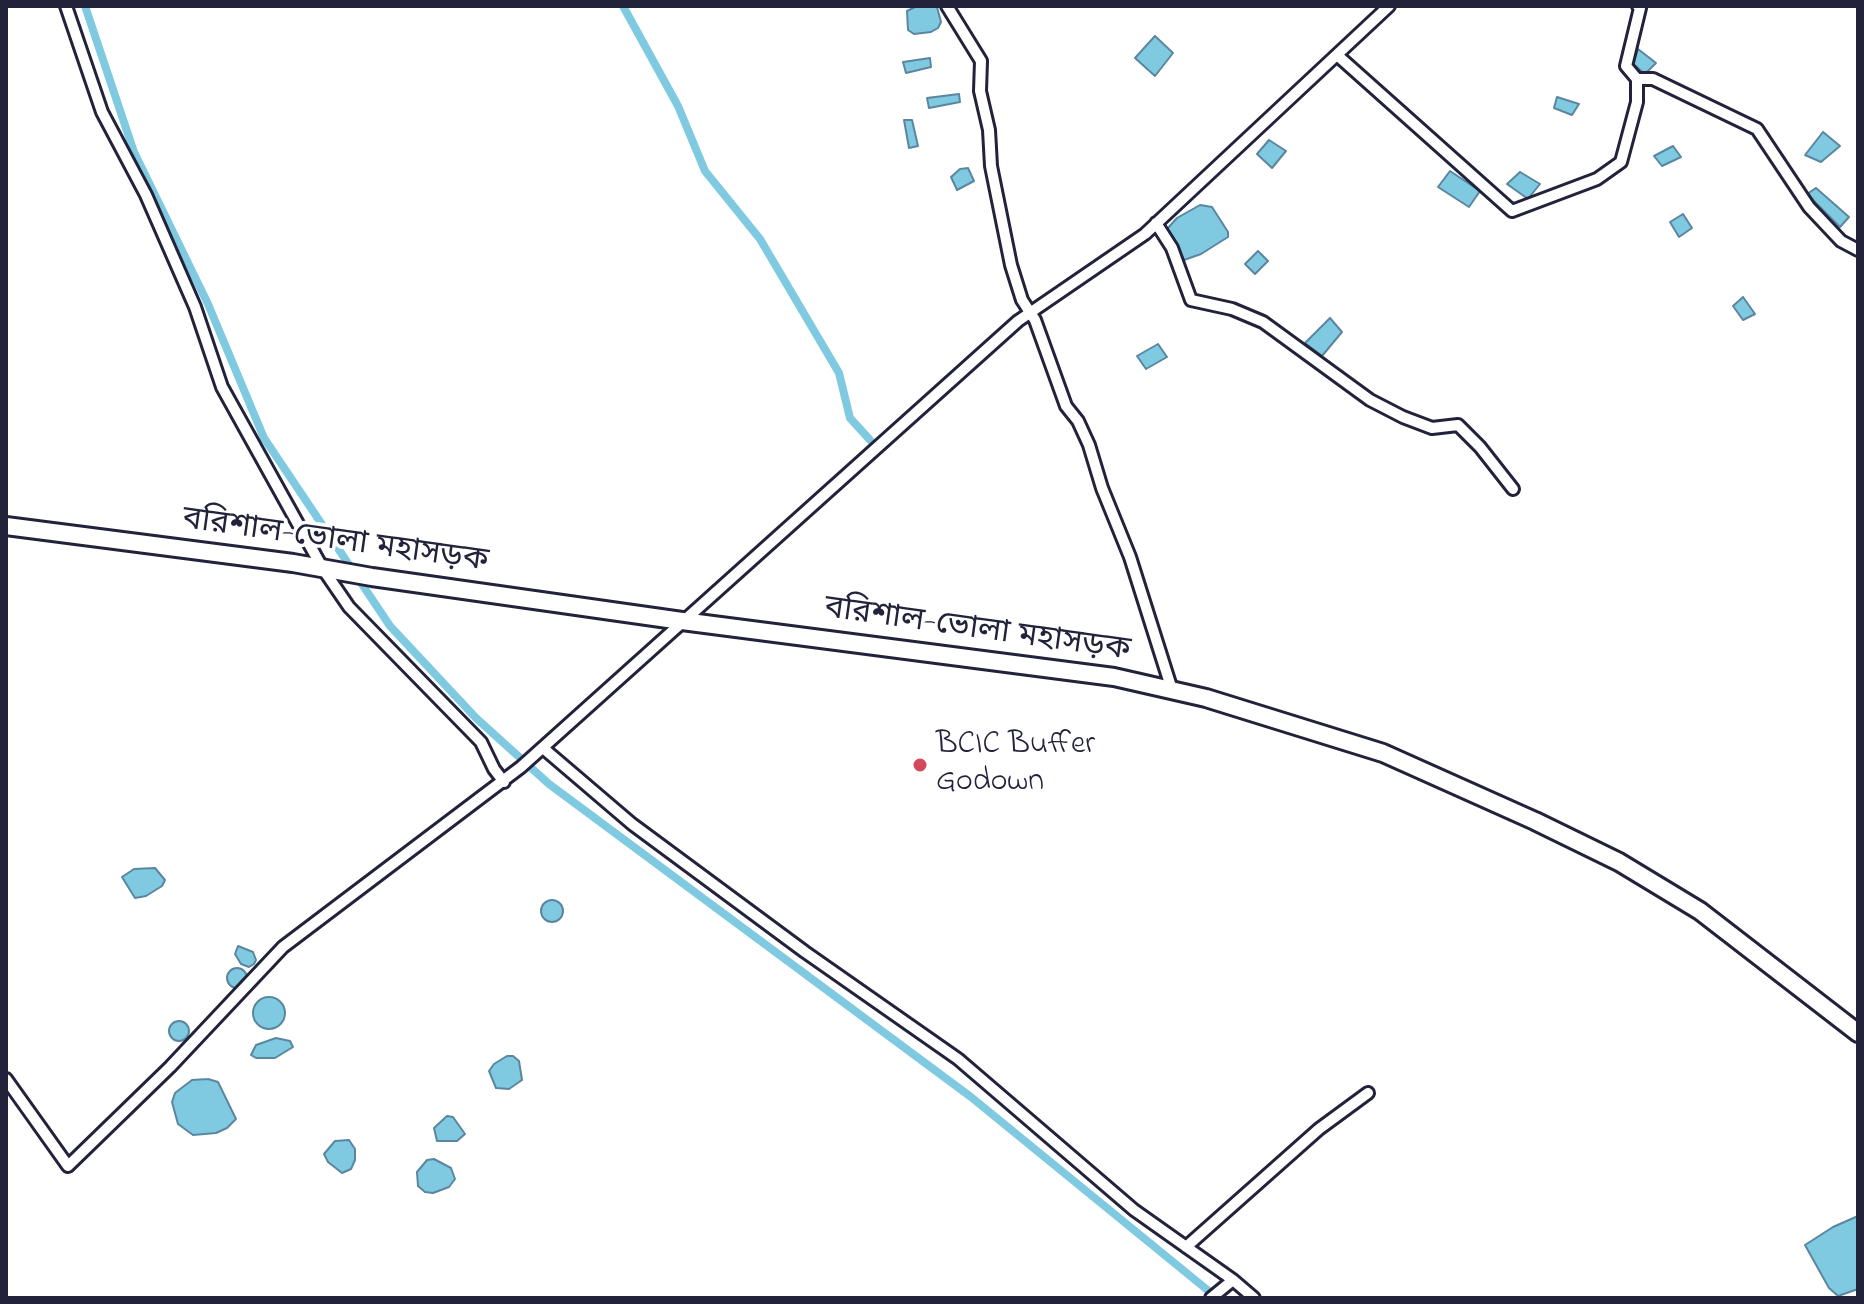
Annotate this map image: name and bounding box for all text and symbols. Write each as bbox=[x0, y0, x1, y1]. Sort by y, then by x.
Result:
street label: বরিশাল-ভোলা মহাসড়ক bbox=[180, 503, 490, 583]
street label: বরিশাল-ভোলা মহাসড়ক bbox=[822, 592, 1132, 672]
place label: BCIC Buffer Godown bbox=[936, 728, 1095, 803]
marker: BCIC Buffer Godown bbox=[911, 756, 929, 774]

